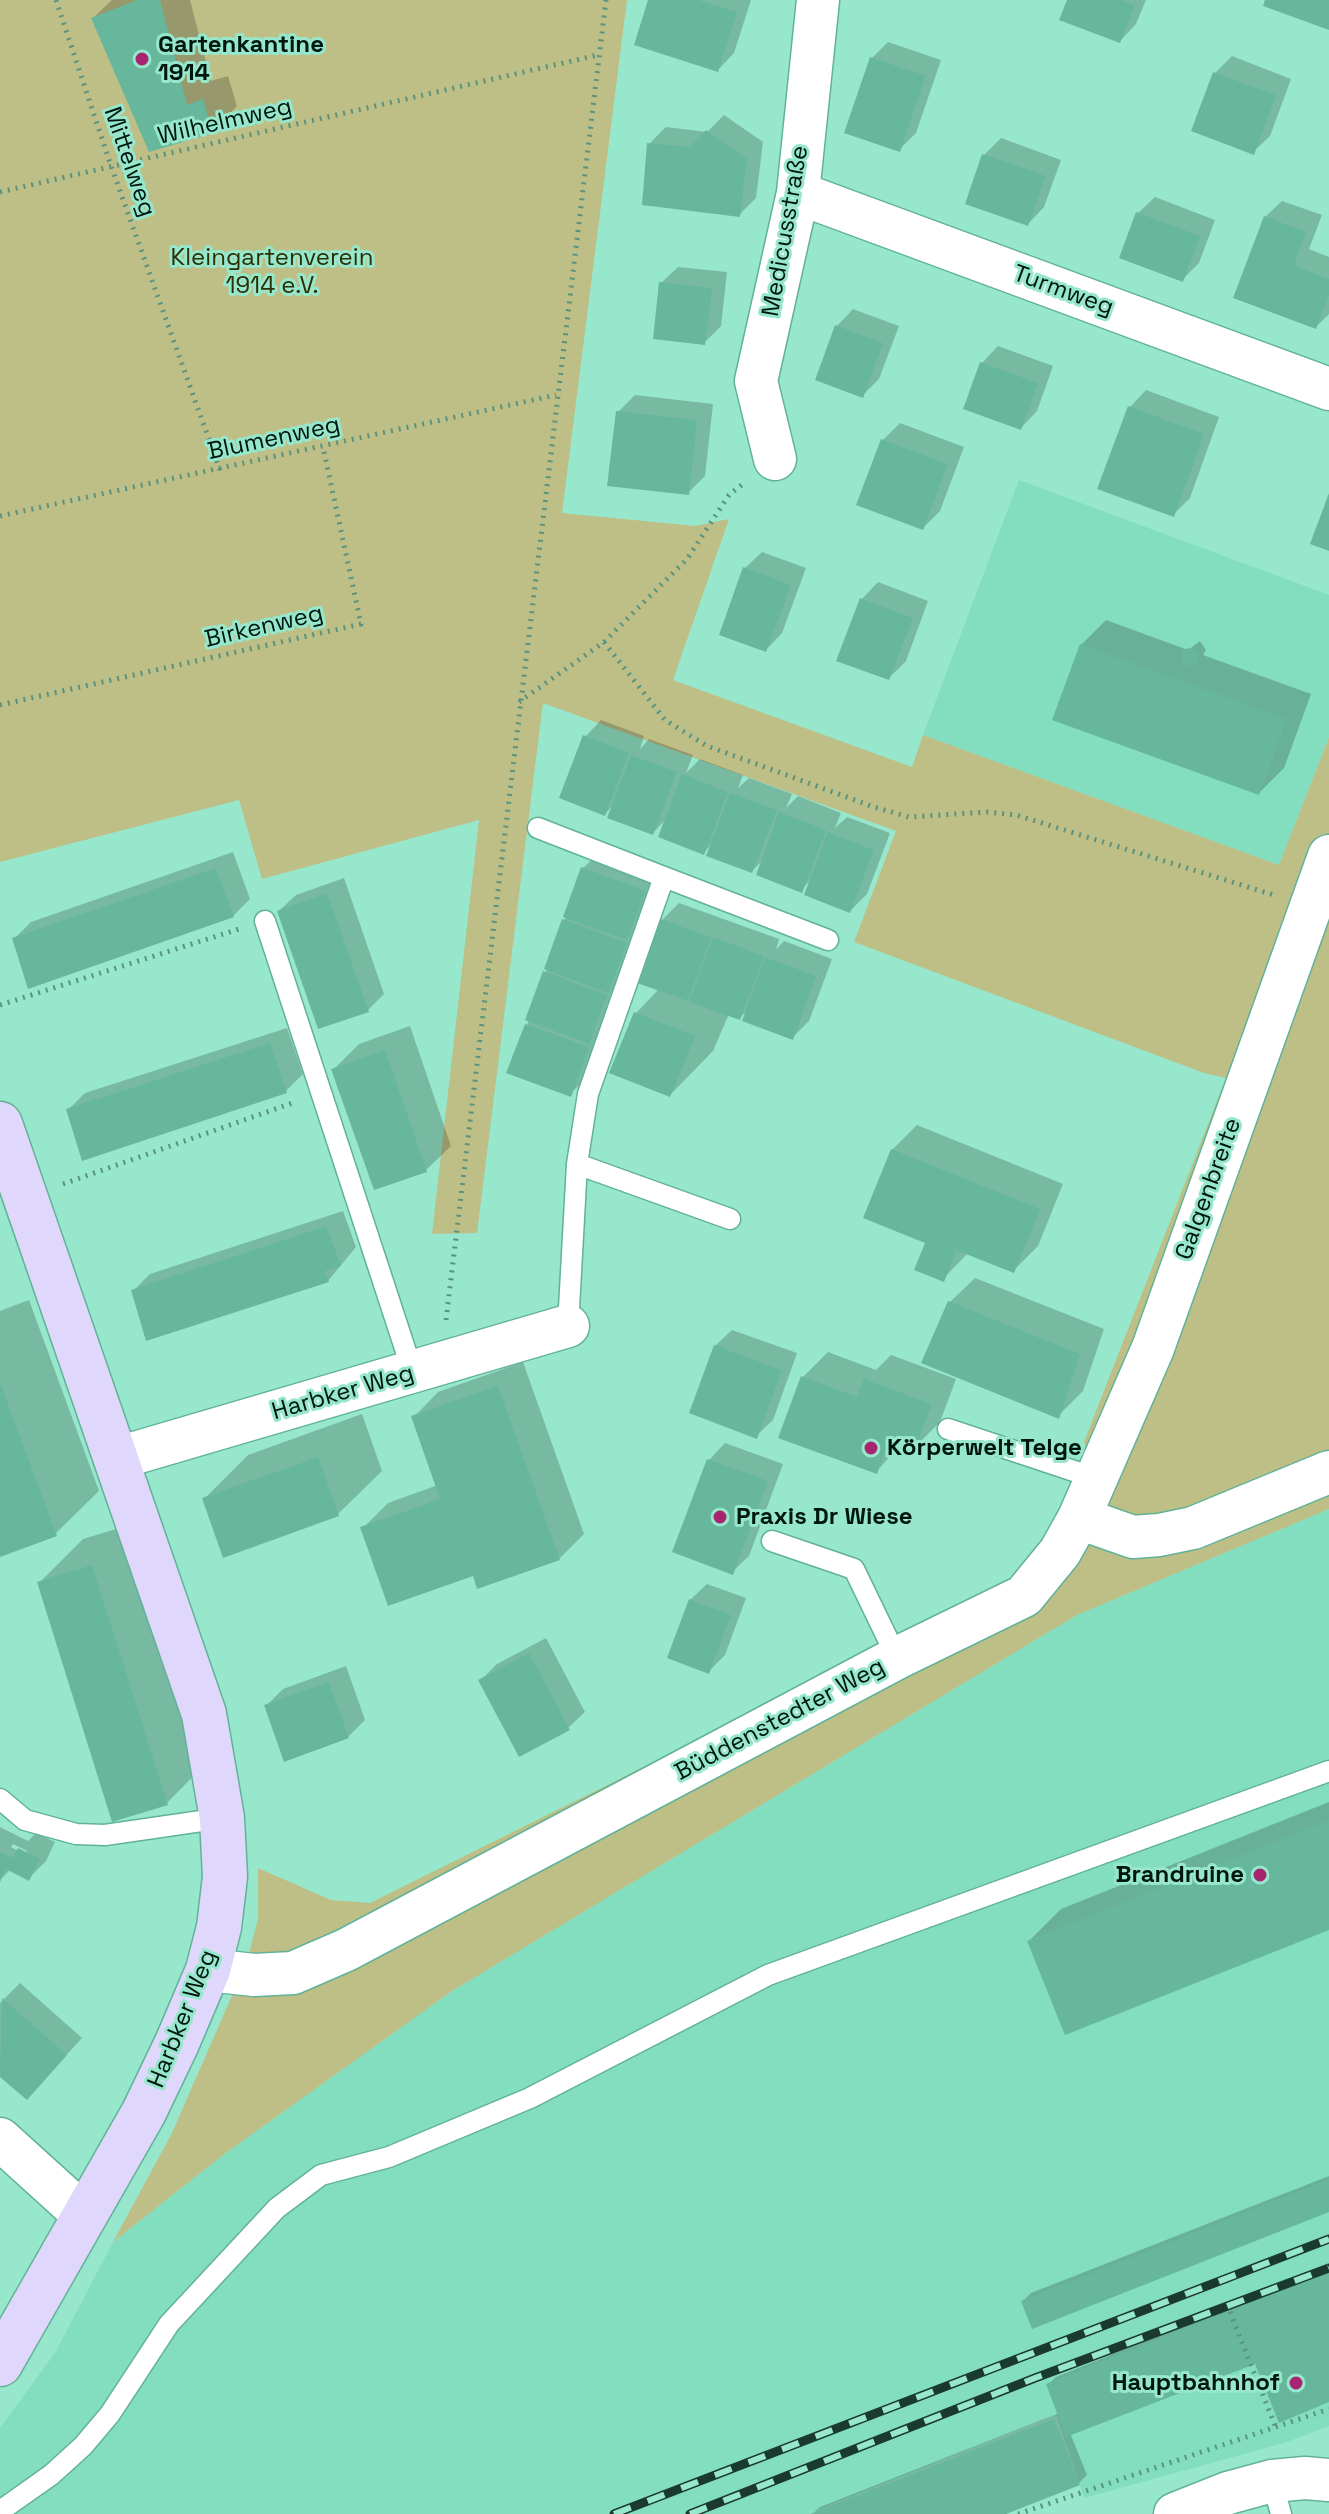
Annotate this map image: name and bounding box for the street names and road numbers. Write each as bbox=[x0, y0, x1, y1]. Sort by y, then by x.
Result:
street label: Wilhelmweg bbox=[155, 93, 295, 151]
street label: Mittelweg bbox=[97, 103, 161, 221]
street label: Medicusstraße bbox=[757, 143, 815, 319]
street label: Turmweg bbox=[1009, 259, 1117, 323]
street label: Blumenweg bbox=[205, 411, 343, 467]
street label: Birkenweg bbox=[202, 599, 326, 655]
street label: Galgenbreite bbox=[1170, 1114, 1248, 1264]
street label: Harbker Weg bbox=[269, 1359, 417, 1427]
street label: Büddenstedter Weg bbox=[670, 1653, 890, 1787]
street label: Harbker Weg bbox=[142, 1946, 224, 2092]

